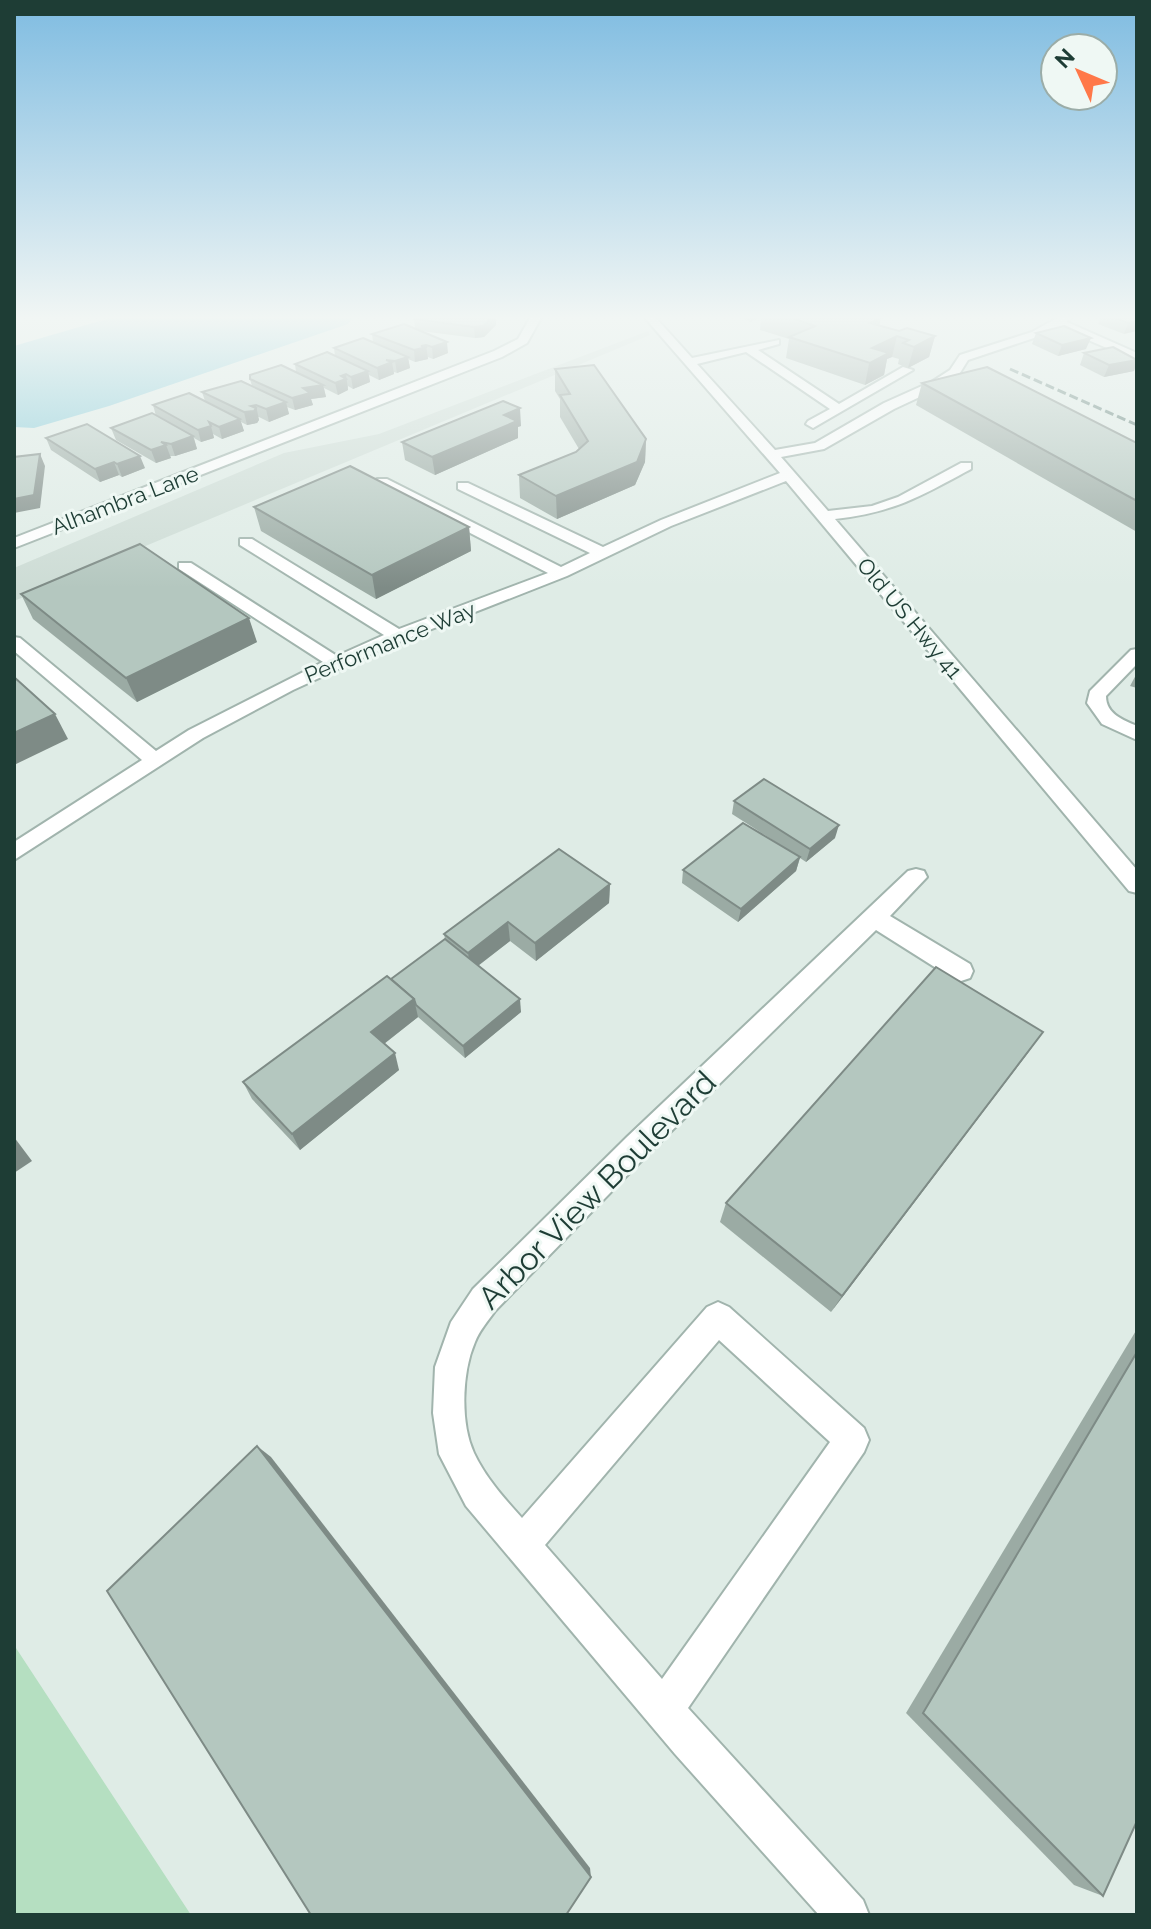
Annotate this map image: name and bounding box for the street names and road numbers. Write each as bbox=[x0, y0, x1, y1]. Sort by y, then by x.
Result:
street label: Alhambra Lane bbox=[48, 460, 202, 540]
street label: Old US Hwy 41 bbox=[852, 552, 968, 684]
street label: Performance Way bbox=[301, 596, 479, 688]
street label: Arbor View Boulevard bbox=[470, 1063, 723, 1316]

